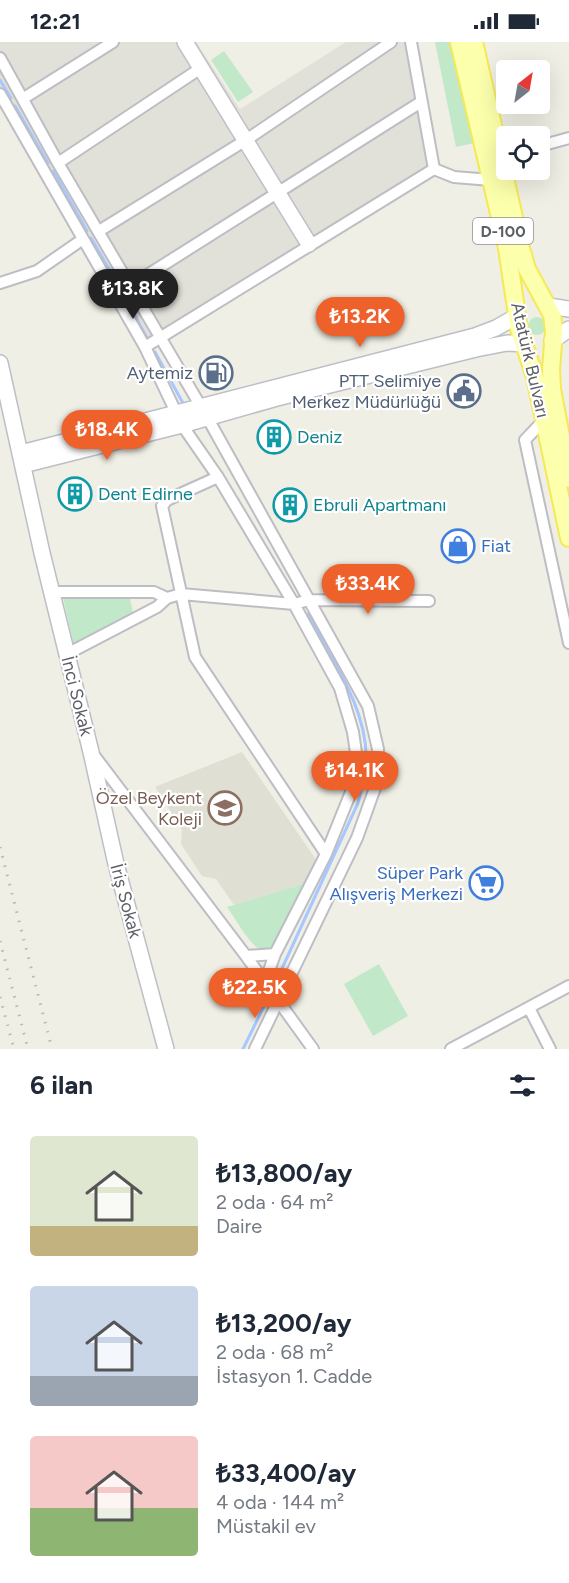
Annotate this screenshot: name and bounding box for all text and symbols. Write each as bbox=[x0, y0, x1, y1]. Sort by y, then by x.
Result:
text: 12:21 bbox=[30, 8, 81, 35]
north arrow bbox=[496, 60, 550, 114]
map controls bbox=[496, 60, 550, 180]
button: locate bbox=[496, 126, 550, 180]
road number: D-100 bbox=[473, 218, 533, 244]
pin: ₺13.8K bbox=[84, 269, 182, 320]
text: ₺13.8K bbox=[102, 276, 164, 300]
pin: ₺13.2K bbox=[311, 297, 409, 348]
street label: Atatürk Bulvarı bbox=[506, 300, 554, 420]
text: ₺13.2K bbox=[330, 304, 390, 328]
fuel station icon: Aytemiz bbox=[198, 355, 234, 391]
place label: Aytemiz bbox=[127, 362, 193, 384]
place label: PTT Selimiye Merkez Müdürlüğü bbox=[292, 370, 441, 413]
public building icon: PTT Selimiye Merkez Müdürlüğü bbox=[446, 373, 482, 409]
pin: ₺18.4K bbox=[58, 410, 156, 461]
text: ₺18.4K bbox=[75, 417, 139, 441]
building icon: Deniz bbox=[256, 419, 292, 455]
place label: Deniz bbox=[297, 426, 342, 448]
building icon: Dent Edirne bbox=[57, 476, 93, 512]
place label: Dent Edirne bbox=[98, 483, 193, 505]
building icon: Ebruli Apartmanı bbox=[272, 487, 308, 523]
place label: Ebruli Apartmanı bbox=[313, 494, 447, 516]
shop icon: Fiat bbox=[440, 528, 476, 564]
place label: Fiat bbox=[481, 535, 511, 557]
pin: ₺33.4K bbox=[319, 564, 417, 615]
text: ₺33.4K bbox=[336, 571, 400, 595]
street label: İnci Sokak bbox=[57, 654, 98, 738]
pin: ₺14.1K bbox=[306, 751, 404, 802]
text: ₺14.1K bbox=[325, 758, 385, 782]
place label: Özel Beykent Koleji bbox=[96, 787, 202, 830]
school or university icon: Özel Beykent Koleji bbox=[207, 790, 243, 826]
street label: İriş Sokak bbox=[106, 861, 147, 941]
place label: Süper Park Alışveriş Merkezi bbox=[330, 862, 463, 905]
supermarket icon: Süper Park Alışveriş Merkezi bbox=[468, 865, 504, 901]
pin: ₺22.5K bbox=[206, 968, 304, 1019]
text: ₺22.5K bbox=[223, 975, 287, 999]
text: 6 ilan bbox=[30, 1069, 93, 1101]
icon: filters bbox=[506, 1069, 539, 1102]
text: ₺13,800/ay bbox=[216, 1157, 352, 1189]
icon: home bbox=[78, 1160, 150, 1232]
text: 2 oda · 64 m² bbox=[216, 1190, 334, 1214]
text: Daire bbox=[216, 1214, 262, 1238]
text: ₺13,200/ay bbox=[216, 1307, 351, 1339]
icon: home bbox=[78, 1310, 150, 1382]
text: 2 oda · 68 m² bbox=[216, 1340, 333, 1364]
text: İstasyon 1. Cadde bbox=[216, 1364, 372, 1388]
text: ₺33,400/ay bbox=[216, 1457, 356, 1489]
icon: home bbox=[78, 1460, 150, 1532]
text: 4 oda · 144 m² bbox=[216, 1490, 344, 1514]
text: Müstakil ev bbox=[216, 1514, 316, 1538]

